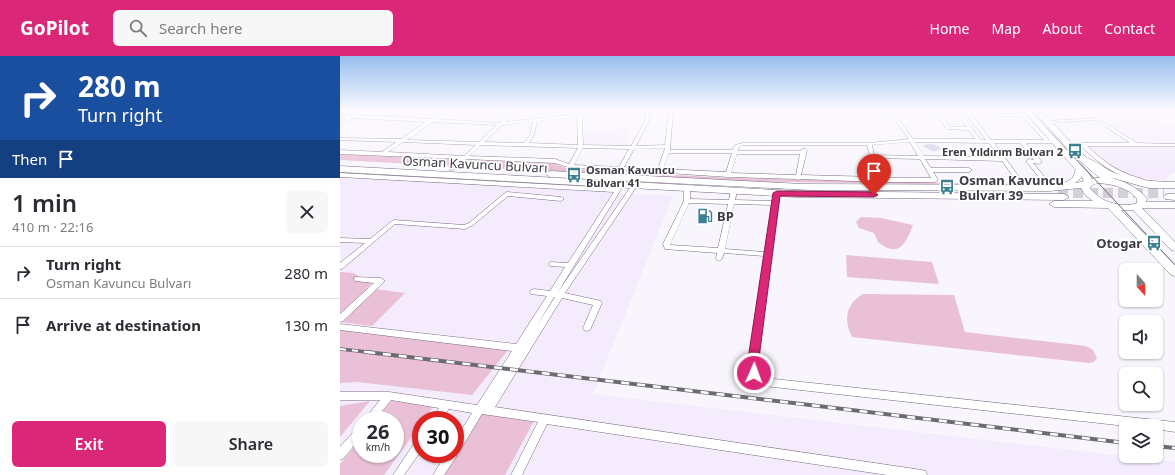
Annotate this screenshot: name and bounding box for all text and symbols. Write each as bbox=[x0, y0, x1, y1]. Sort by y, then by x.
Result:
search box bbox=[113, 10, 393, 46]
text: GoPilot bbox=[20, 15, 89, 41]
icon: search bbox=[127, 17, 149, 39]
text: Search here bbox=[159, 18, 242, 38]
text: Home bbox=[930, 19, 969, 38]
text: Map bbox=[991, 19, 1021, 38]
text: About bbox=[1043, 19, 1082, 38]
text: Contact bbox=[1104, 19, 1155, 38]
text: 280 m bbox=[78, 67, 161, 105]
icon: right bbox=[12, 72, 64, 124]
text: Turn right bbox=[78, 103, 162, 127]
bus stop icon: Eren Yıldırım Bulvarı 2 bbox=[1066, 142, 1084, 160]
place label: Eren Yıldırım Bulvarı 2 bbox=[942, 144, 1063, 159]
icon: arrive bbox=[55, 148, 77, 170]
text: Then bbox=[12, 149, 47, 169]
street label: Osman Kavuncu Bulvarı bbox=[402, 151, 548, 177]
pin bbox=[857, 154, 891, 195]
icon: arrive bbox=[863, 160, 885, 182]
place label: Osman Kavuncu Bulvarı 41 bbox=[586, 162, 675, 190]
bus stop icon: Osman Kavuncu Bulvarı 41 bbox=[565, 166, 583, 184]
place label: Osman Kavuncu Bulvarı 39 bbox=[959, 171, 1064, 204]
bus stop icon: Osman Kavuncu Bulvarı 39 bbox=[938, 178, 956, 196]
text: 1 min bbox=[12, 186, 77, 219]
button: close bbox=[286, 191, 328, 233]
fuel station icon: BP bbox=[696, 207, 714, 225]
place label: BP bbox=[717, 207, 734, 225]
text: 410 m · 22:16 bbox=[12, 218, 93, 236]
place label: Otogar bbox=[1096, 234, 1142, 252]
bus stop icon: Otogar bbox=[1145, 234, 1163, 252]
text: Turn right bbox=[46, 254, 121, 274]
icon: right bbox=[12, 262, 34, 284]
text: 280 m bbox=[284, 263, 328, 283]
north arrow bbox=[1119, 263, 1163, 307]
map controls bbox=[1119, 263, 1163, 463]
text: Osman Kavuncu Bulvarı bbox=[46, 274, 191, 292]
icon: arrive bbox=[12, 314, 34, 336]
text: Arrive at destination bbox=[46, 315, 201, 335]
text: 130 m bbox=[284, 315, 328, 335]
button: sound bbox=[1119, 315, 1163, 359]
position arrow bbox=[733, 352, 775, 394]
button: search bbox=[1119, 367, 1163, 411]
speed limit sign: 30 bbox=[412, 411, 464, 463]
text: 26 bbox=[367, 418, 389, 445]
button: layers bbox=[1119, 419, 1163, 463]
button: Exit bbox=[12, 421, 166, 467]
button: Share bbox=[174, 421, 328, 467]
text: km/h bbox=[366, 440, 390, 454]

